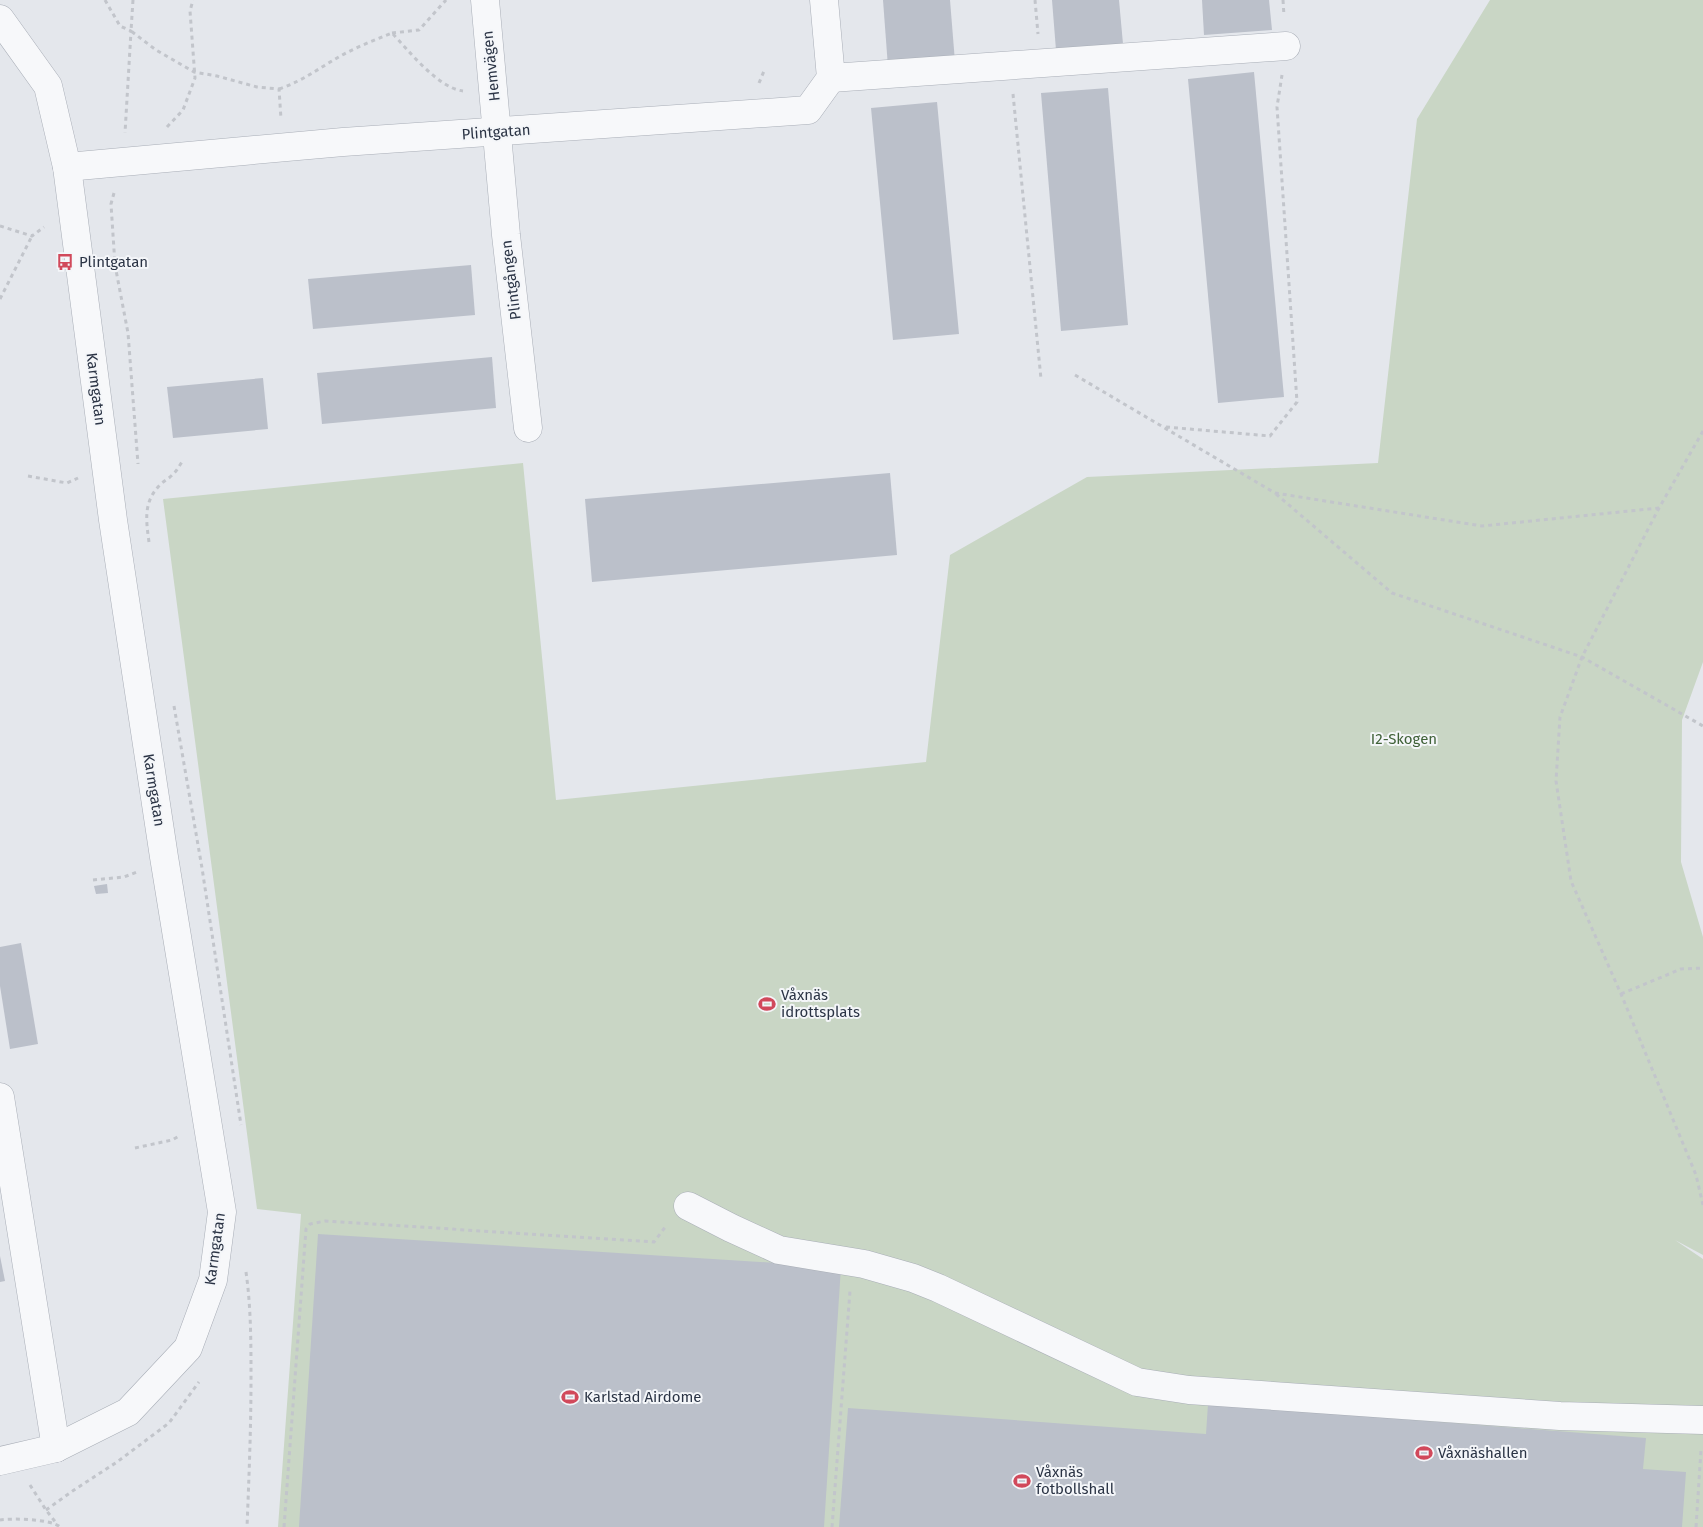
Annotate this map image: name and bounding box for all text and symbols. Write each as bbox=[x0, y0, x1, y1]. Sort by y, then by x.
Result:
street label: Hemvägen bbox=[478, 30, 504, 102]
street label: Plintgatan bbox=[461, 121, 531, 143]
street label: Plintgången bbox=[497, 239, 525, 321]
bus stop icon: Plintgatan bbox=[55, 252, 75, 272]
place label: Plintgatan bbox=[79, 253, 148, 271]
street label: Karmgatan bbox=[83, 351, 109, 427]
park label: I2-Skogen bbox=[1371, 730, 1437, 748]
street label: Karmgatan bbox=[139, 752, 169, 828]
place label: Våxnäs idrottsplats bbox=[781, 986, 860, 1021]
sports icon: Våxnäs idrottsplats bbox=[757, 994, 777, 1014]
street label: Karmgatan bbox=[201, 1211, 229, 1287]
sports icon: Karlstad Airdome bbox=[560, 1387, 580, 1407]
place label: Karlstad Airdome bbox=[584, 1388, 701, 1406]
sports icon: Våxnäshallen bbox=[1414, 1443, 1434, 1463]
place label: Våxnäshallen bbox=[1438, 1444, 1527, 1462]
place label: Våxnäs fotbollshall bbox=[1036, 1463, 1115, 1498]
sports icon: Våxnäs fotbollshall bbox=[1012, 1471, 1032, 1491]

